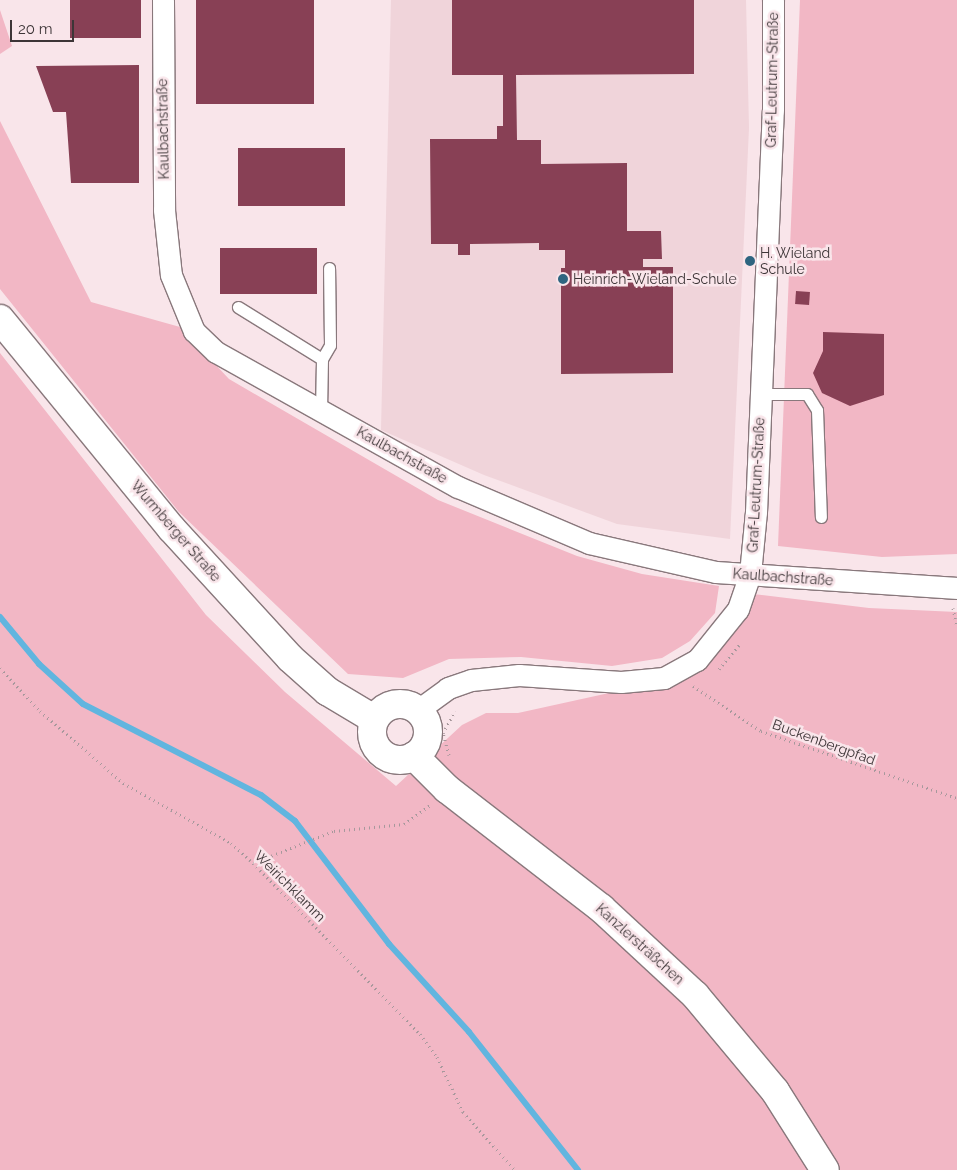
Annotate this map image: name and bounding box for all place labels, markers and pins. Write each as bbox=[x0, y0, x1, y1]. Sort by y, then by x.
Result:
place label: H. Wieland Schule bbox=[760, 245, 831, 278]
marker: H. Wieland Schule bbox=[744, 255, 756, 267]
place label: Heinrich-Wieland-Schule bbox=[573, 271, 737, 287]
marker: Heinrich-Wieland-Schule bbox=[557, 273, 569, 285]

